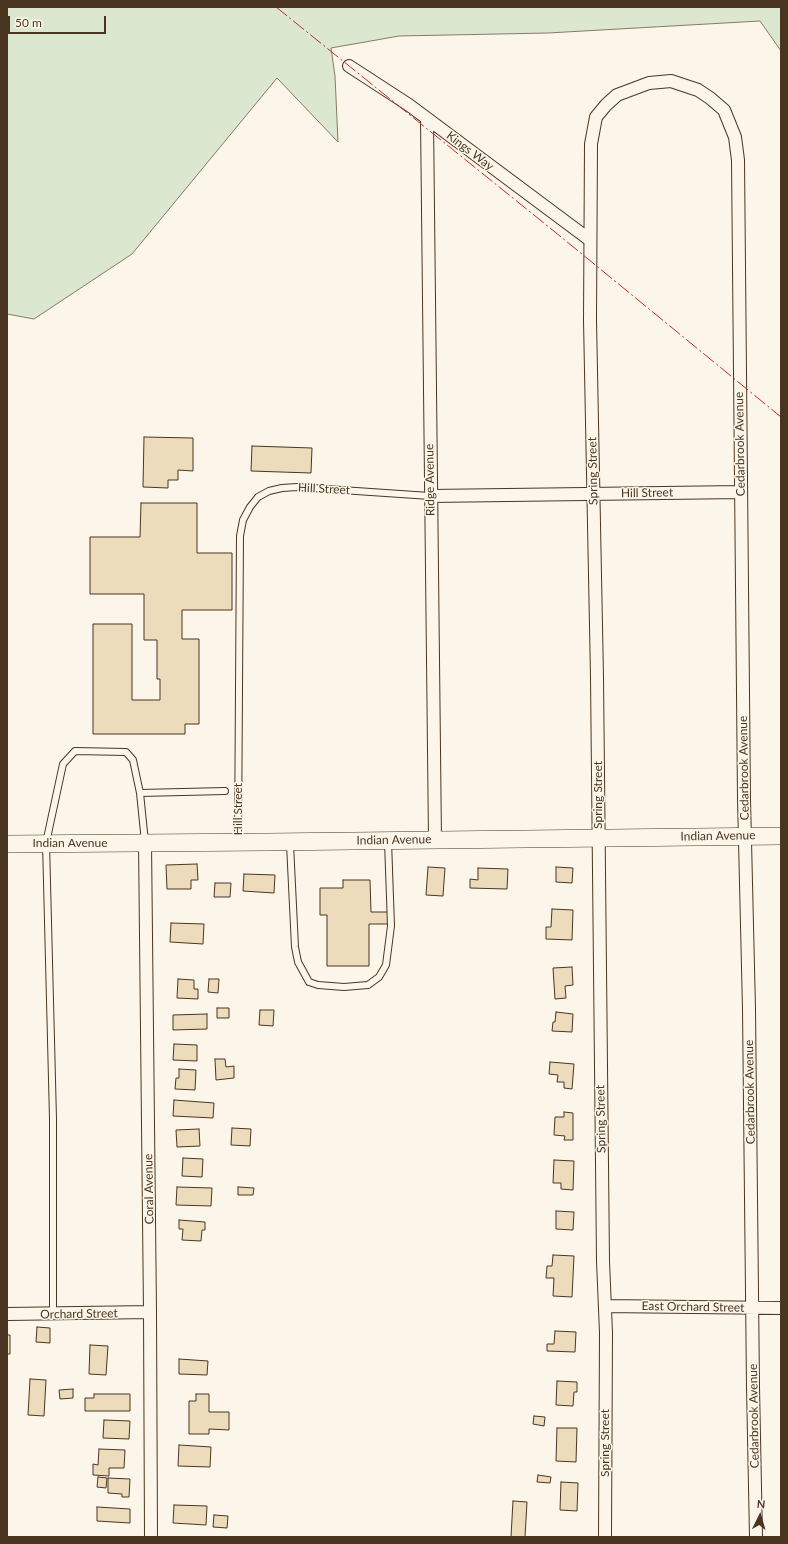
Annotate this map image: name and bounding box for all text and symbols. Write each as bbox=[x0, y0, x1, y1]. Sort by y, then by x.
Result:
scale bar bbox=[10, 8, 108, 34]
text: 50 m bbox=[15, 15, 42, 30]
street label: Kings Way bbox=[443, 128, 497, 174]
street label: Cedarbrook Avenue bbox=[732, 392, 748, 496]
street label: Spring Street bbox=[585, 437, 601, 505]
street label: Ridge Avenue bbox=[422, 444, 438, 516]
street label: Hill Street bbox=[298, 480, 350, 498]
street label: Hill Street bbox=[621, 485, 673, 501]
street label: Cedarbrook Avenue bbox=[736, 716, 752, 820]
street label: Spring Street bbox=[591, 761, 605, 829]
street label: Hill Street bbox=[231, 783, 245, 835]
street label: Indian Avenue bbox=[680, 828, 756, 844]
street label: Indian Avenue bbox=[356, 832, 432, 848]
street label: Indian Avenue bbox=[32, 836, 108, 850]
street label: Cedarbrook Avenue bbox=[742, 1040, 758, 1144]
street label: Spring Street bbox=[593, 1085, 609, 1153]
street label: Coral Avenue bbox=[141, 1154, 157, 1224]
street label: East Orchard Street bbox=[641, 1299, 745, 1315]
street label: Orchard Street bbox=[40, 1306, 118, 1322]
street label: Cedarbrook Avenue bbox=[746, 1364, 762, 1468]
street label: Spring Street bbox=[598, 1409, 612, 1477]
north arrow bbox=[740, 1496, 780, 1536]
text: N bbox=[756, 1497, 766, 1510]

